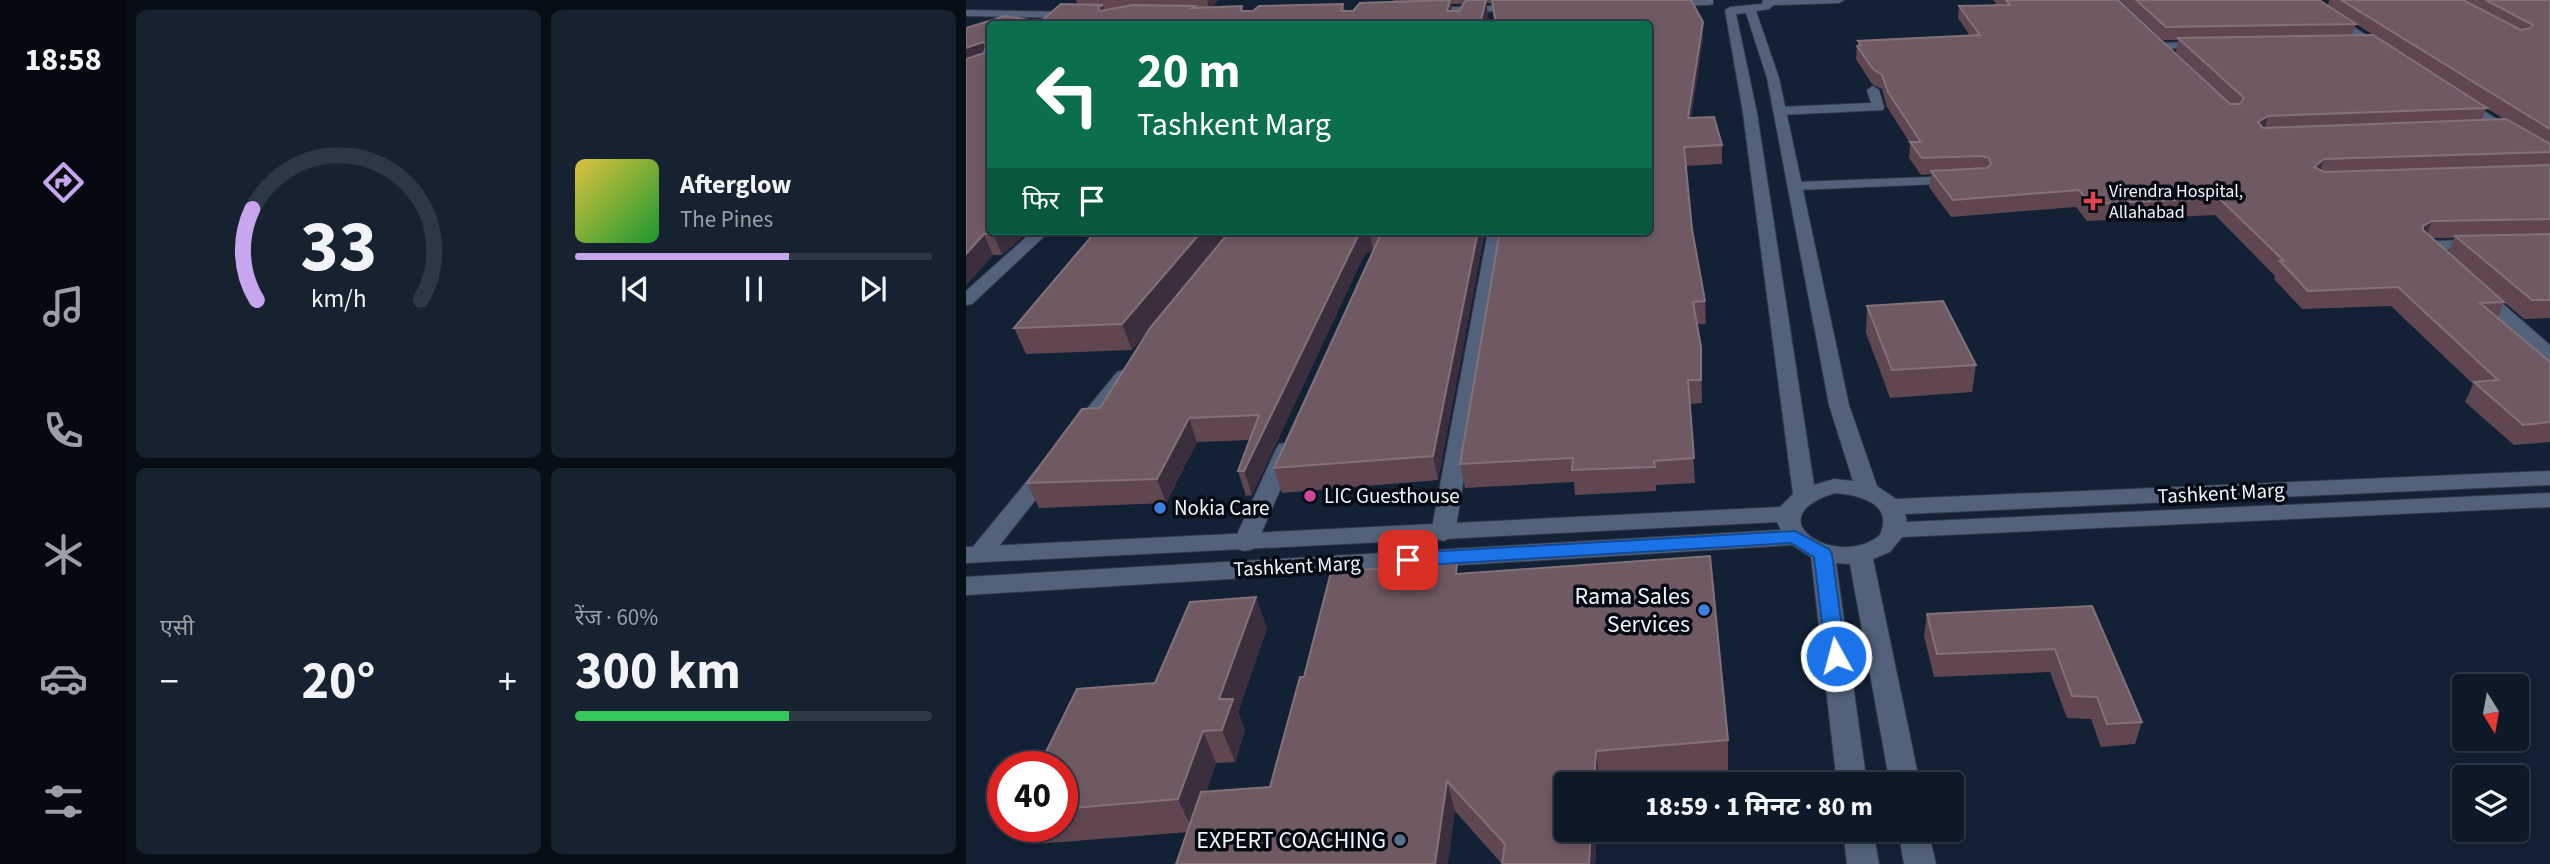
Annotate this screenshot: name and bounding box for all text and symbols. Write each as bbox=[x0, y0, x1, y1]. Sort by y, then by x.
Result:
text: 18:58 bbox=[24, 37, 102, 83]
text: 20 m bbox=[1137, 37, 1241, 107]
icon: left bbox=[1022, 49, 1113, 140]
text: Tashkent Marg bbox=[1137, 102, 1331, 148]
icon: directions bbox=[39, 158, 88, 207]
text: Afterglow bbox=[680, 166, 791, 203]
place label: Virendra Hospital, Allahabad bbox=[2109, 179, 2243, 225]
text: फिर bbox=[1022, 182, 1059, 219]
icon: arrive bbox=[1073, 182, 1111, 220]
marker: Virendra Hospital, Allahabad bbox=[2083, 191, 2103, 211]
text: 33 bbox=[300, 195, 377, 299]
text: The Pines bbox=[680, 203, 773, 236]
icon: previous bbox=[616, 270, 654, 308]
icon: pause bbox=[735, 270, 773, 308]
icon: next bbox=[854, 270, 892, 308]
text: km/h bbox=[311, 281, 366, 317]
icon: music bbox=[39, 282, 88, 331]
icon: phone bbox=[39, 406, 88, 455]
street label: Tashkent Marg bbox=[2157, 475, 2286, 511]
place label: LIC Guesthouse bbox=[1324, 481, 1460, 511]
marker: LIC Guesthouse bbox=[1302, 488, 1318, 504]
place label: Nokia Care bbox=[1174, 493, 1269, 523]
marker: Nokia Care bbox=[1152, 500, 1168, 516]
icon: climate bbox=[39, 530, 88, 579]
pin bbox=[1378, 530, 1438, 590]
icon: arrive bbox=[1389, 541, 1427, 579]
street label: Tashkent Marg bbox=[1233, 548, 1362, 584]
place label: Rama Sales Services bbox=[1575, 579, 1690, 642]
text: रेंज · 60% bbox=[575, 601, 658, 634]
marker: Rama Sales Services bbox=[1696, 602, 1712, 618]
text: एसी bbox=[160, 611, 194, 644]
position arrow bbox=[1799, 619, 1873, 693]
text: 300 km bbox=[575, 635, 741, 709]
text: 20° bbox=[302, 645, 375, 719]
icon: car bbox=[39, 654, 88, 703]
text: − bbox=[160, 655, 179, 709]
text: + bbox=[498, 655, 517, 709]
north arrow bbox=[2452, 674, 2529, 751]
map controls bbox=[2452, 674, 2529, 842]
speed limit sign: 40 bbox=[987, 751, 1078, 842]
button: layers bbox=[2452, 765, 2529, 842]
icon: filters bbox=[39, 777, 88, 826]
text: 18:59 · 1 मिनट · 80 m bbox=[1645, 788, 1873, 825]
place label: EXPERT COACHING bbox=[1196, 823, 1386, 858]
marker: EXPERT COACHING bbox=[1392, 832, 1408, 848]

